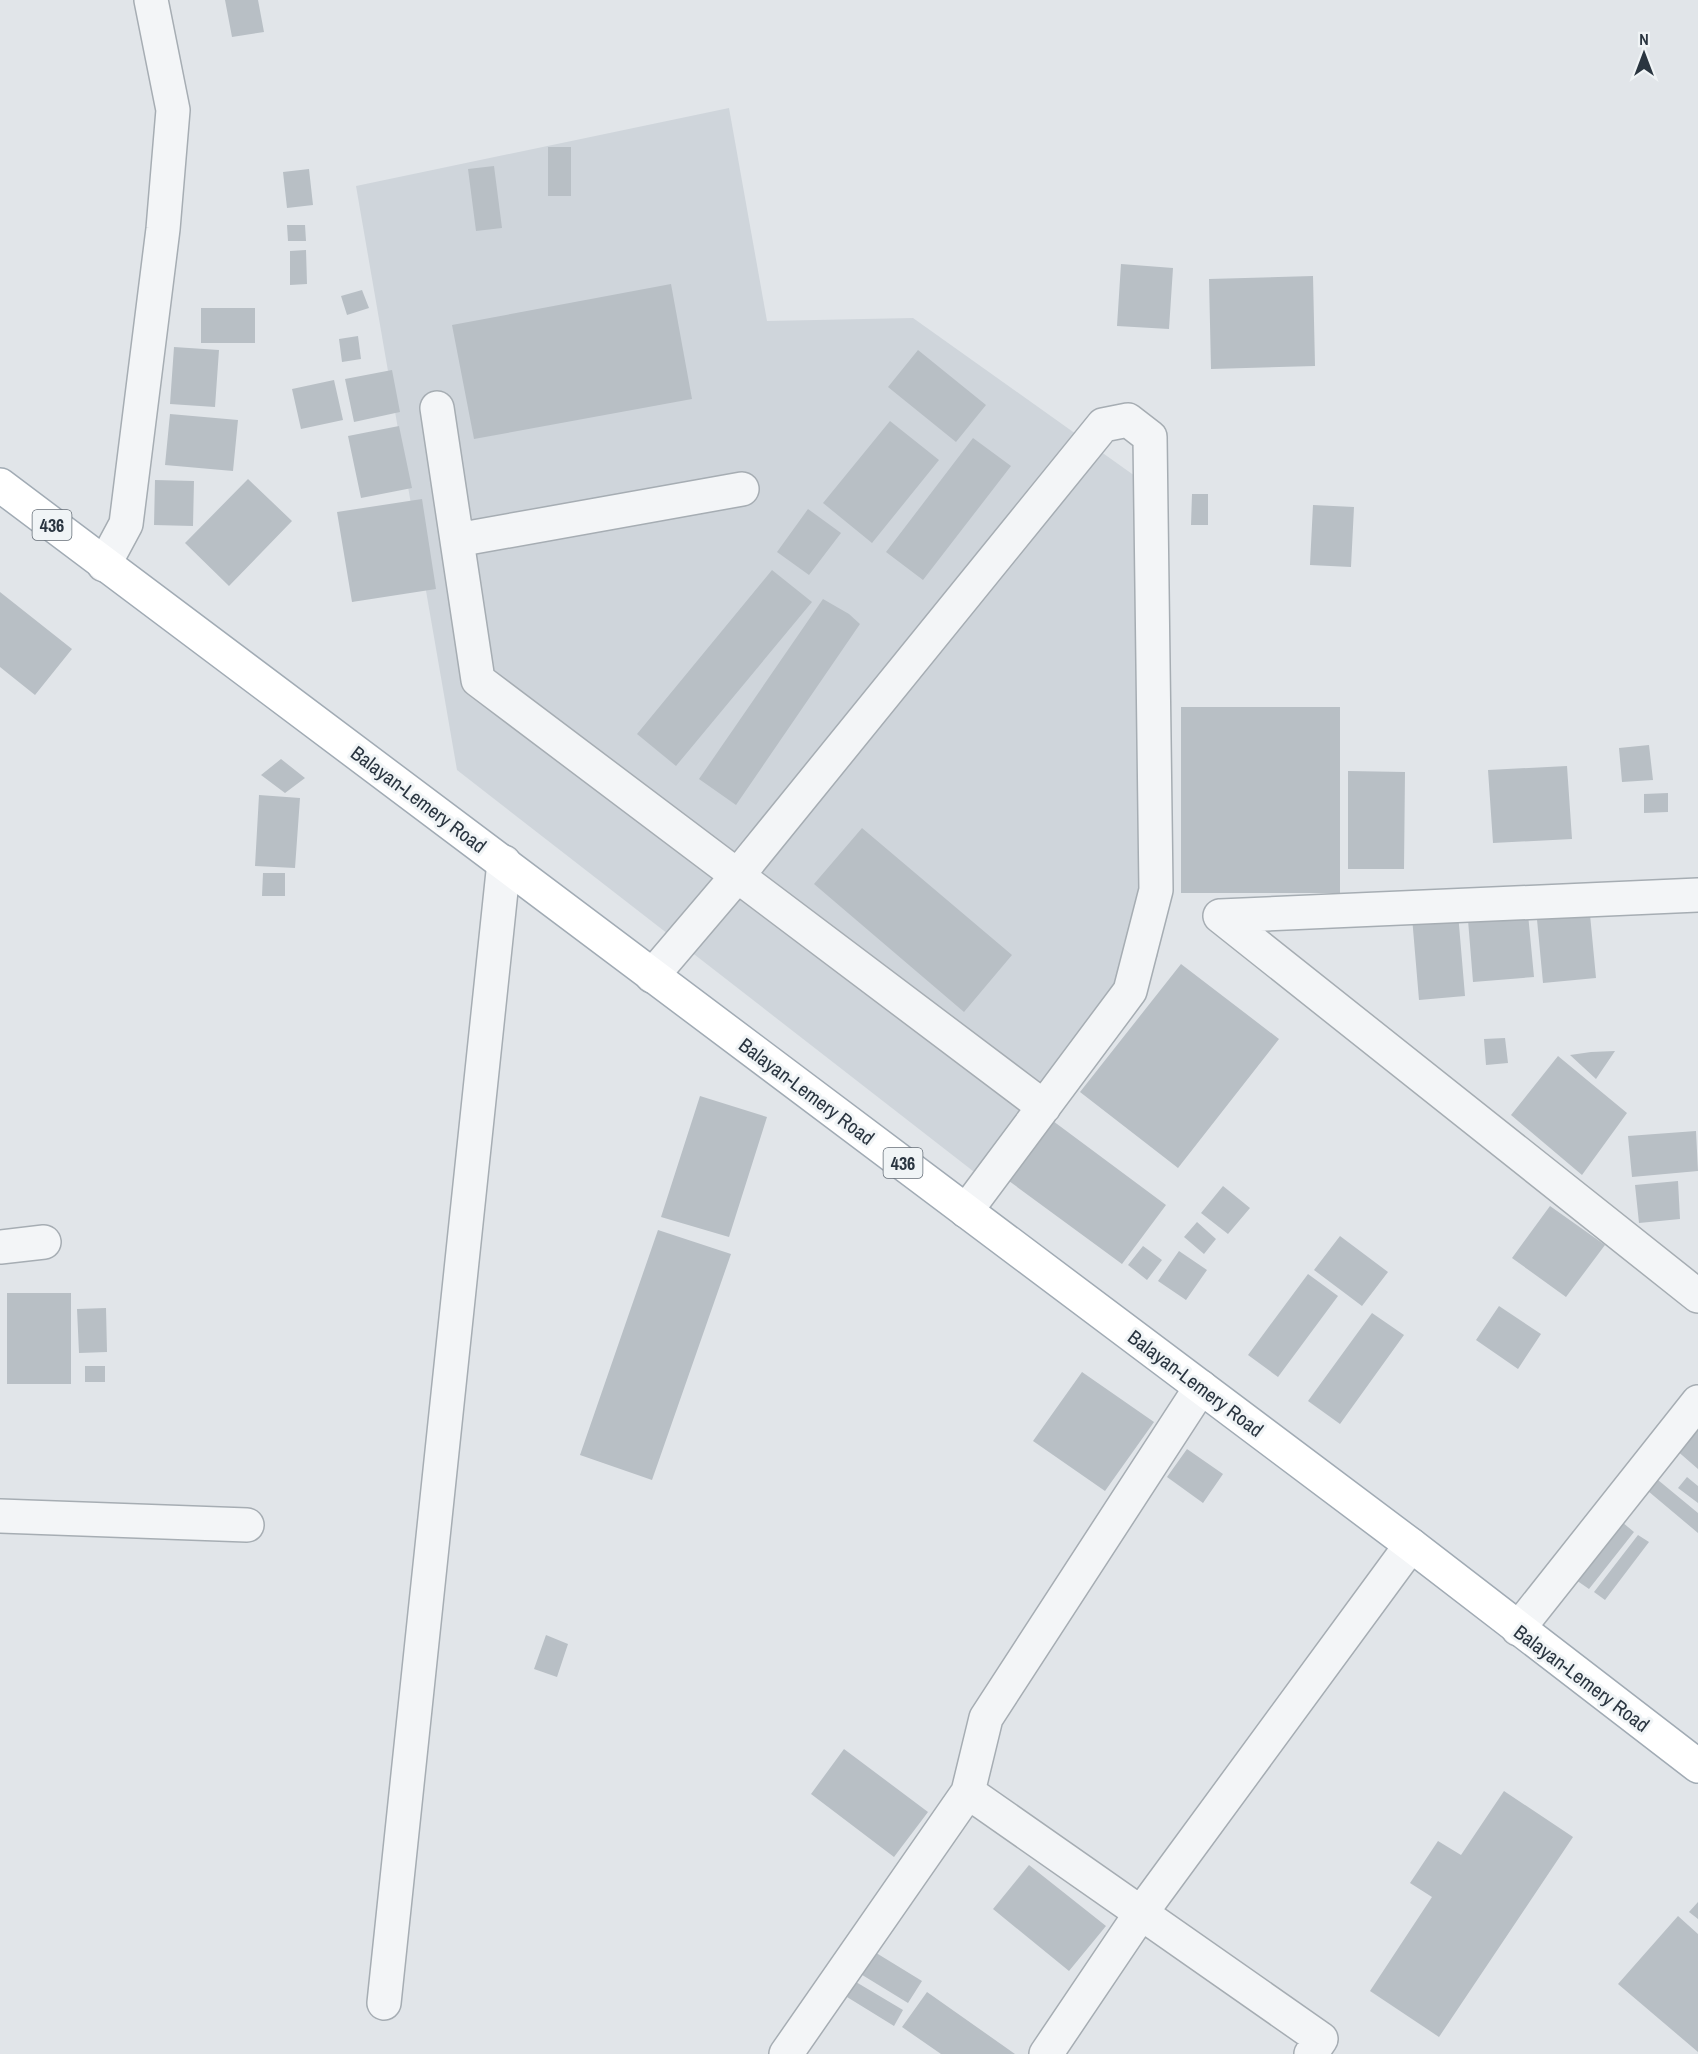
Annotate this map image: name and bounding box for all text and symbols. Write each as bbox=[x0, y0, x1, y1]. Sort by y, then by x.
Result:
north arrow bbox=[1614, 24, 1674, 84]
text: N bbox=[1639, 28, 1649, 50]
road number: 436 bbox=[32, 510, 72, 540]
street label: Balayan-Lemery Road bbox=[346, 739, 492, 859]
street label: Balayan-Lemery Road bbox=[734, 1031, 880, 1151]
road number: 436 bbox=[884, 1148, 922, 1178]
street label: Balayan-Lemery Road bbox=[1123, 1323, 1269, 1443]
street label: Balayan-Lemery Road bbox=[1509, 1618, 1655, 1738]

